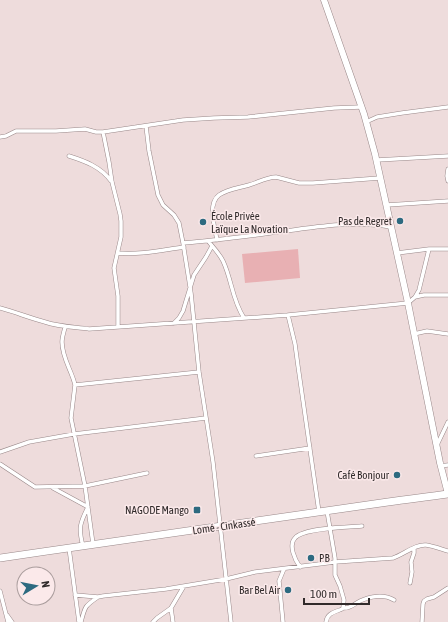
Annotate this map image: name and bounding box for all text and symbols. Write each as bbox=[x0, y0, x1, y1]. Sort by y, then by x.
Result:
place label: École Privée Laïque La Novation bbox=[211, 210, 288, 235]
place label: Pas de Regret bbox=[338, 215, 392, 227]
marker: Pas de Regret bbox=[395, 216, 405, 226]
marker: École Privée Laïque La Novation bbox=[198, 217, 208, 227]
place label: Café Bonjour bbox=[337, 469, 390, 481]
marker: Café Bonjour bbox=[392, 470, 402, 480]
place label: NAGODE Mango bbox=[125, 504, 189, 516]
marker: NAGODE Mango bbox=[192, 505, 202, 515]
street label: Lomé - Cinkassé bbox=[192, 516, 256, 536]
place label: PB bbox=[319, 552, 330, 564]
marker: PB bbox=[306, 553, 316, 563]
north arrow bbox=[16, 566, 56, 606]
text: N bbox=[39, 580, 52, 589]
scale bar bbox=[304, 580, 369, 606]
place label: Bar Bel Air bbox=[239, 584, 281, 596]
marker: Bar Bel Air bbox=[283, 585, 293, 595]
text: 100 m bbox=[310, 587, 337, 601]

